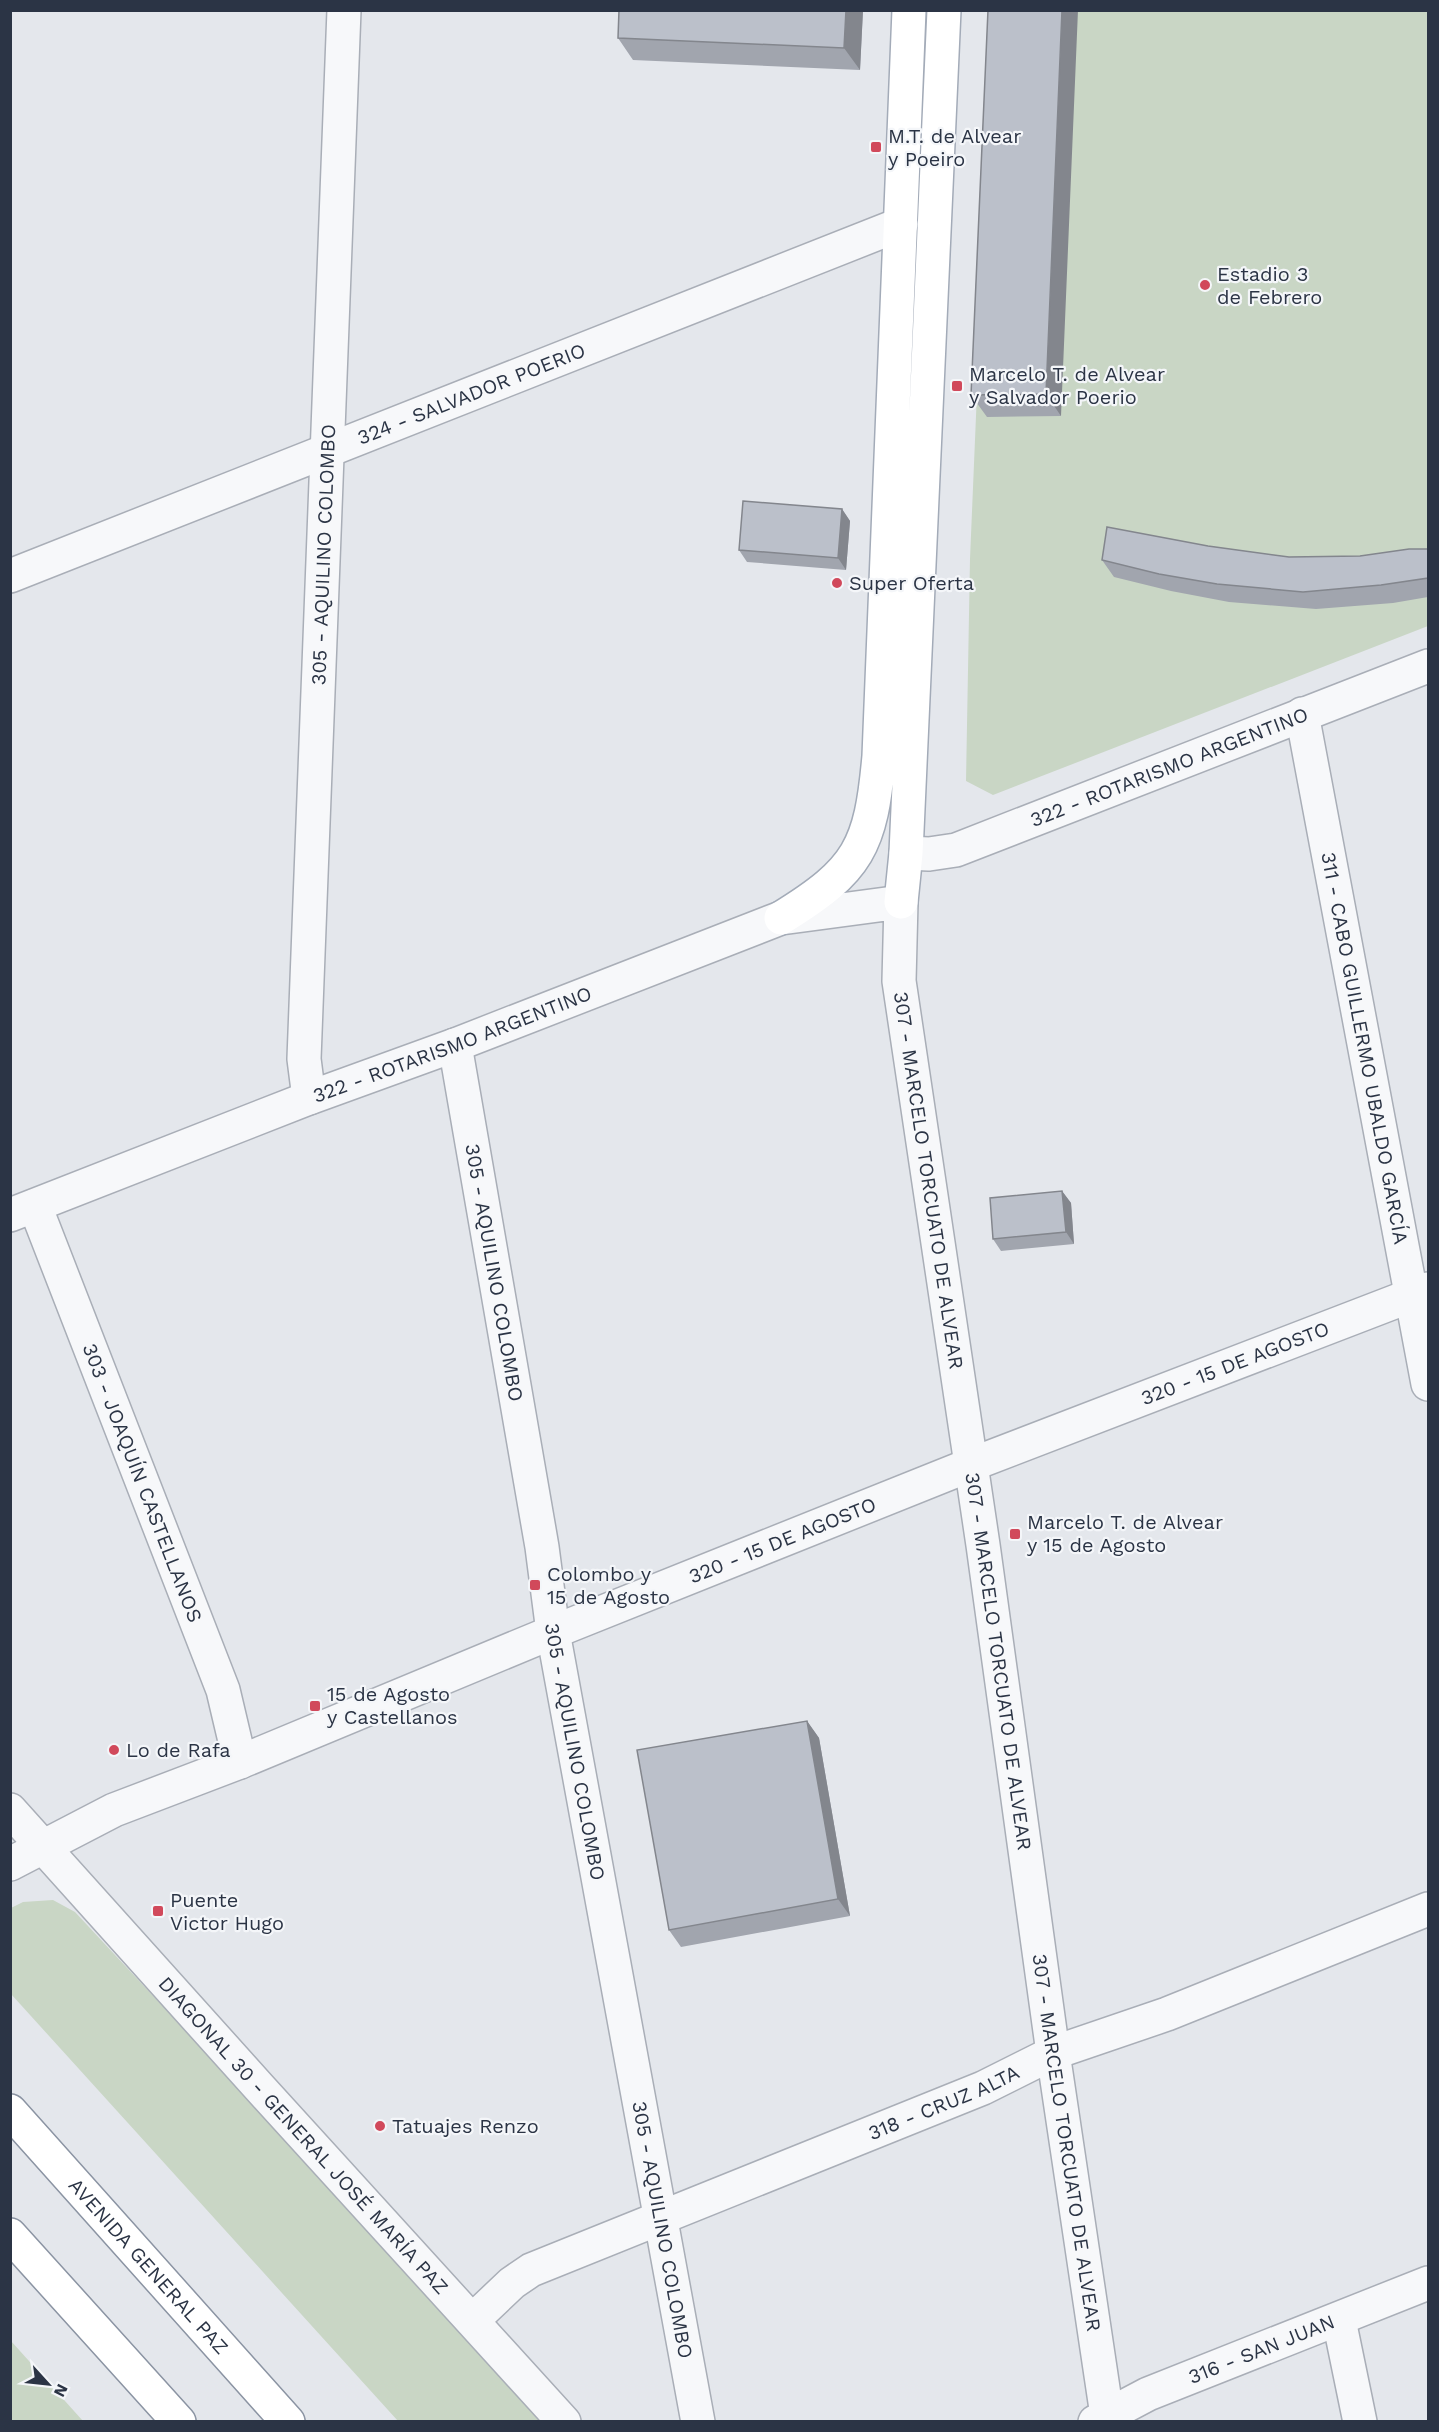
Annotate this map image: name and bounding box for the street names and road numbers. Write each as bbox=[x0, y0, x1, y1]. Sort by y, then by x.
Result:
street label: 324 - SALVADOR POERIO bbox=[354, 338, 589, 450]
street label: 305 - AQUILINO COLOMBO bbox=[306, 424, 340, 686]
street label: 322 - ROTARISMO ARGENTINO bbox=[1027, 702, 1311, 832]
street label: 311 - CABO GUILLERMO UBALDO GARCÍA bbox=[1316, 850, 1413, 1246]
street label: 322 - ROTARISMO ARGENTINO bbox=[309, 981, 595, 1108]
street label: 307 - MARCELO TORCUATO DE ALVEAR bbox=[889, 990, 969, 1371]
street label: 305 - AQUILINO COLOMBO bbox=[460, 1142, 529, 1403]
street label: 320 - 15 DE AGOSTO bbox=[1137, 1316, 1333, 1410]
street label: 303 - JOAQUÍN CASTELLANOS bbox=[77, 1340, 208, 1626]
street label: 307 - MARCELO TORCUATO DE ALVEAR bbox=[960, 1471, 1037, 1852]
street label: 320 - 15 DE AGOSTO bbox=[685, 1492, 880, 1588]
street label: 305 - AQUILINO COLOMBO bbox=[540, 1622, 610, 1882]
street label: 307 - MARCELO TORCUATO DE ALVEAR bbox=[1027, 1952, 1106, 2333]
street label: DIAGONAL 30 - GENERAL JOSÉ MARÍA PAZ bbox=[153, 1971, 453, 2299]
street label: 318 - CRUZ ALTA bbox=[865, 2060, 1023, 2145]
street label: 305 - AQUILINO COLOMBO bbox=[627, 2099, 698, 2361]
street label: AVENIDA GENERAL PAZ bbox=[64, 2173, 234, 2359]
street label: 316 - SAN JUAN bbox=[1185, 2309, 1338, 2389]

